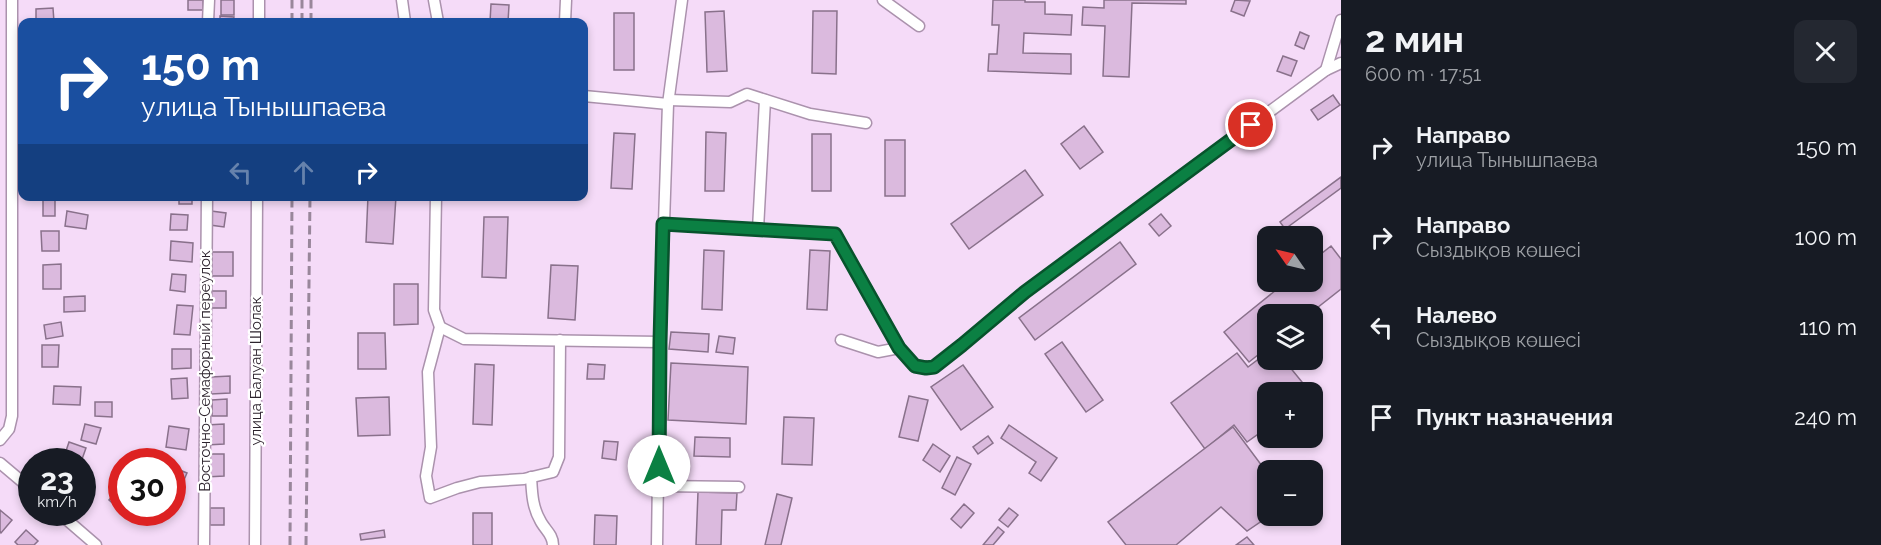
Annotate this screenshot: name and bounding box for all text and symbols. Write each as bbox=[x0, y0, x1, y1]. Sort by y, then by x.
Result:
text: 2 мин bbox=[1365, 18, 1464, 60]
button: close bbox=[1794, 20, 1857, 83]
text: 150 m bbox=[141, 41, 260, 90]
icon: right bbox=[42, 42, 120, 120]
text: 600 m · 17:51 bbox=[1365, 62, 1481, 86]
text: улица Тынышпаева bbox=[141, 91, 387, 122]
pin bbox=[1225, 99, 1276, 150]
icon: arrive bbox=[1234, 108, 1267, 141]
text: Направо bbox=[1416, 122, 1510, 148]
icon: right bbox=[1365, 131, 1398, 164]
text: 150 m bbox=[1796, 134, 1857, 160]
text: улица Тынышпаева bbox=[1416, 148, 1598, 172]
icon: left bbox=[224, 156, 257, 189]
icon: ahead bbox=[287, 156, 320, 189]
icon: right bbox=[350, 156, 383, 189]
text: Направо bbox=[1416, 212, 1510, 238]
icon: right bbox=[1365, 221, 1398, 254]
text: 100 m bbox=[1795, 224, 1857, 250]
north arrow bbox=[1257, 226, 1323, 292]
map controls bbox=[1257, 226, 1323, 526]
text: Сыздықов көшесі bbox=[1416, 238, 1581, 262]
street label: Восточно-Семафорный переулок bbox=[196, 250, 214, 492]
street label: улица Балуан Шолак bbox=[247, 296, 265, 446]
text: Налево bbox=[1416, 302, 1497, 328]
button: layers bbox=[1257, 304, 1323, 370]
icon: left bbox=[1365, 311, 1398, 344]
text: 110 m bbox=[1799, 314, 1857, 340]
text: Сыздықов көшесі bbox=[1416, 328, 1581, 352]
button: + bbox=[1257, 382, 1323, 448]
icon: arrive bbox=[1365, 401, 1398, 434]
text: Пункт назначения bbox=[1416, 404, 1613, 430]
text: 240 m bbox=[1794, 404, 1857, 430]
position arrow bbox=[627, 434, 691, 498]
speed limit sign: 30 bbox=[108, 448, 186, 526]
button: − bbox=[1257, 460, 1323, 526]
text: 23 bbox=[40, 462, 74, 497]
text: km/h bbox=[37, 493, 77, 511]

